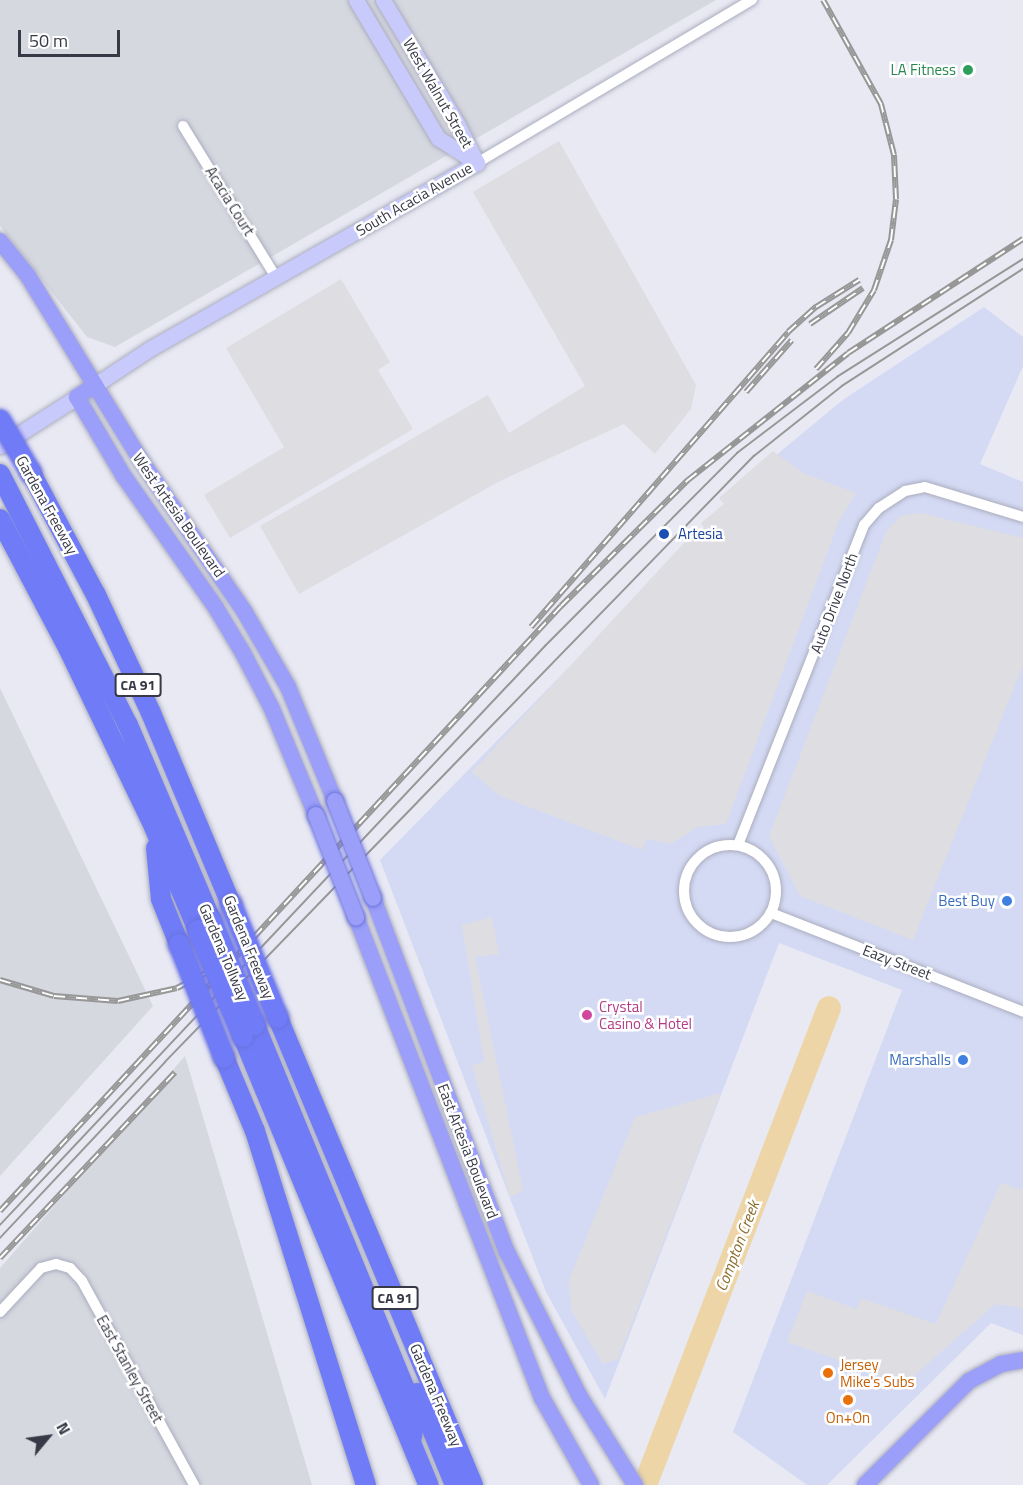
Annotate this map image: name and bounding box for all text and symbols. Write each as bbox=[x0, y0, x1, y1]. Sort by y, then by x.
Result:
scale bar bbox=[21, 18, 123, 56]
text: 50 m bbox=[29, 27, 68, 54]
street label: West Walnut Street bbox=[399, 35, 477, 151]
place label: LA Fitness bbox=[891, 61, 956, 79]
marker: LA Fitness bbox=[961, 63, 975, 77]
street label: South Acacia Avenue bbox=[353, 158, 475, 240]
street label: Acacia Court bbox=[202, 163, 258, 239]
street label: West Artesia Boulevard bbox=[129, 449, 229, 581]
street label: Gardena Freeway bbox=[12, 453, 82, 557]
marker: Artesia bbox=[655, 525, 673, 543]
place label: Artesia bbox=[678, 525, 723, 543]
street label: Auto Drive North bbox=[807, 550, 861, 656]
road number: CA 91 bbox=[114, 674, 162, 696]
place label: Best Buy bbox=[938, 892, 995, 910]
street label: Gardena Freeway bbox=[220, 893, 278, 1001]
marker: Best Buy bbox=[1000, 894, 1014, 908]
street label: Gardena Tollway bbox=[195, 901, 253, 1003]
street label: Eazy Street bbox=[860, 941, 934, 983]
place label: Crystal Casino & Hotel bbox=[599, 997, 692, 1032]
marker: Crystal Casino & Hotel bbox=[580, 1008, 594, 1022]
place label: Marshalls bbox=[889, 1051, 951, 1069]
marker: Marshalls bbox=[956, 1053, 970, 1067]
street label: East Artesia Boulevard bbox=[434, 1081, 502, 1221]
water label: Compton Creek bbox=[711, 1198, 763, 1294]
road number: CA 91 bbox=[371, 1287, 419, 1309]
street label: East Stanley Street bbox=[93, 1312, 167, 1426]
street label: Gardena Freeway bbox=[406, 1341, 466, 1449]
place label: Jersey Mike's Subs bbox=[840, 1355, 915, 1390]
marker: Jersey Mike's Subs bbox=[821, 1366, 835, 1380]
marker: On+On bbox=[841, 1393, 855, 1407]
north arrow bbox=[18, 1407, 78, 1467]
place label: On+On bbox=[826, 1409, 870, 1427]
text: N bbox=[51, 1418, 77, 1439]

